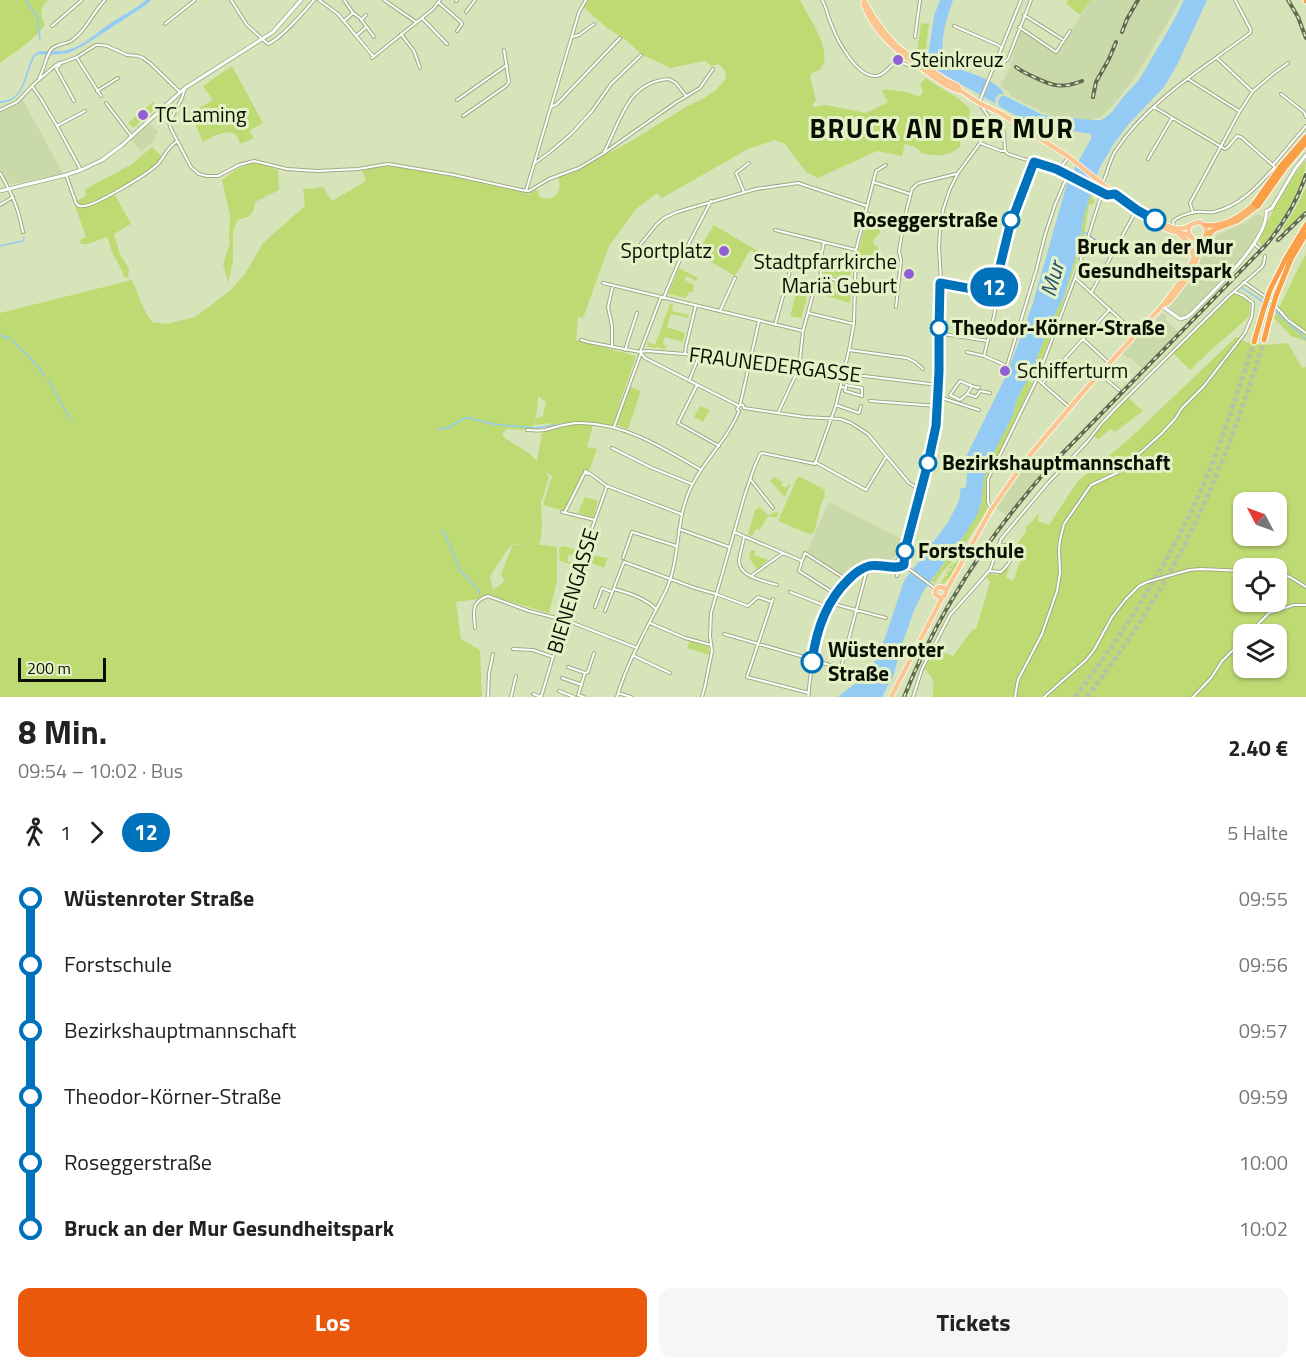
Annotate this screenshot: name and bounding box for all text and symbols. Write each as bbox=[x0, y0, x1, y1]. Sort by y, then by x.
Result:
place label: Steinkreuz bbox=[910, 43, 1003, 75]
marker: Steinkreuz bbox=[891, 53, 905, 67]
place label: TC Laming bbox=[155, 98, 247, 130]
district label: BRUCK AN DER MUR bbox=[810, 107, 1074, 148]
marker: TC Laming bbox=[136, 108, 150, 122]
place label: Roseggerstraße bbox=[853, 203, 998, 235]
marker: Bruck an der Mur Gesundheitspark bbox=[1144, 209, 1166, 231]
marker: Roseggerstraße bbox=[1002, 211, 1020, 229]
place label: Bruck an der Mur Gesundheitspark bbox=[1077, 230, 1233, 286]
place label: Sportplatz bbox=[620, 234, 712, 266]
marker: Sportplatz bbox=[717, 244, 731, 258]
place label: Stadtpfarrkirche Mariä Geburt bbox=[754, 245, 898, 301]
water label: Mur bbox=[1031, 255, 1074, 301]
marker: Stadtpfarrkirche Mariä Geburt bbox=[902, 267, 916, 281]
line badge: 12 bbox=[967, 268, 1021, 306]
text: 12 bbox=[982, 271, 1006, 303]
place label: Theodor-Körner-Straße bbox=[952, 311, 1165, 343]
marker: Theodor-Körner-Straße bbox=[930, 319, 948, 337]
street label: FRAUNEDERGASSE bbox=[687, 338, 863, 390]
place label: Schifferturm bbox=[1017, 354, 1128, 386]
marker: Schifferturm bbox=[998, 364, 1012, 378]
place label: Bezirkshauptmannschaft bbox=[942, 446, 1171, 478]
marker: Bezirkshauptmannschaft bbox=[919, 454, 937, 472]
north arrow bbox=[1233, 492, 1287, 546]
map controls bbox=[1233, 492, 1287, 678]
street label: BIENENGASSE bbox=[538, 524, 606, 657]
place label: Forstschule bbox=[918, 534, 1024, 566]
marker: Forstschule bbox=[896, 542, 914, 560]
button: locate bbox=[1233, 558, 1287, 612]
button: layers bbox=[1233, 624, 1287, 678]
place label: Wüstenroter Straße bbox=[828, 633, 944, 689]
marker: Wüstenroter Straße bbox=[801, 651, 823, 673]
scale bar bbox=[18, 655, 106, 682]
text: 200 m bbox=[27, 656, 71, 680]
text: 8 Min. bbox=[18, 707, 107, 757]
text: 2.40 € bbox=[1228, 731, 1288, 765]
text: 09:54 – 10:02 · Bus bbox=[18, 755, 183, 786]
icon: walk bbox=[18, 816, 51, 849]
icon: forward bbox=[80, 816, 113, 849]
text: 12 bbox=[134, 816, 158, 848]
text: 1 bbox=[60, 817, 71, 848]
text: 5 Halte bbox=[1227, 817, 1288, 848]
text: Wüstenroter Straße bbox=[64, 881, 254, 915]
text: 09:55 bbox=[1239, 883, 1288, 914]
text: Forstschule bbox=[64, 947, 172, 981]
text: 09:56 bbox=[1239, 949, 1288, 980]
text: Bezirkshauptmannschaft bbox=[64, 1013, 296, 1047]
text: 09:57 bbox=[1239, 1015, 1288, 1046]
text: Theodor-Körner-Straße bbox=[64, 1079, 281, 1113]
text: 09:59 bbox=[1239, 1081, 1288, 1112]
text: Roseggerstraße bbox=[64, 1145, 212, 1179]
text: 10:00 bbox=[1239, 1147, 1288, 1178]
text: Bruck an der Mur Gesundheitspark bbox=[64, 1211, 394, 1245]
text: 10:02 bbox=[1239, 1213, 1288, 1244]
button: Los bbox=[18, 1288, 647, 1357]
button: Tickets bbox=[659, 1288, 1288, 1357]

